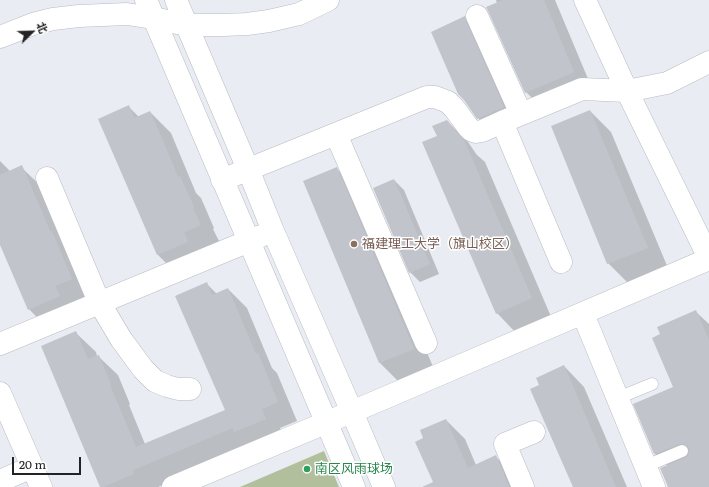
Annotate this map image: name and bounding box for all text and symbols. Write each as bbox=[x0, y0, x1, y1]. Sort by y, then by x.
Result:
north arrow bbox=[12, 12, 52, 52]
text: 北 bbox=[34, 19, 53, 35]
place label: 福建理工大学（旗山校区） bbox=[362, 236, 518, 252]
marker: 福建理工大学（旗山校区） bbox=[349, 239, 359, 249]
scale bar bbox=[14, 449, 83, 475]
text: 20 m bbox=[19, 455, 46, 473]
place label: 南区风雨球场 bbox=[315, 461, 393, 477]
marker: 南区风雨球场 bbox=[302, 464, 312, 474]

